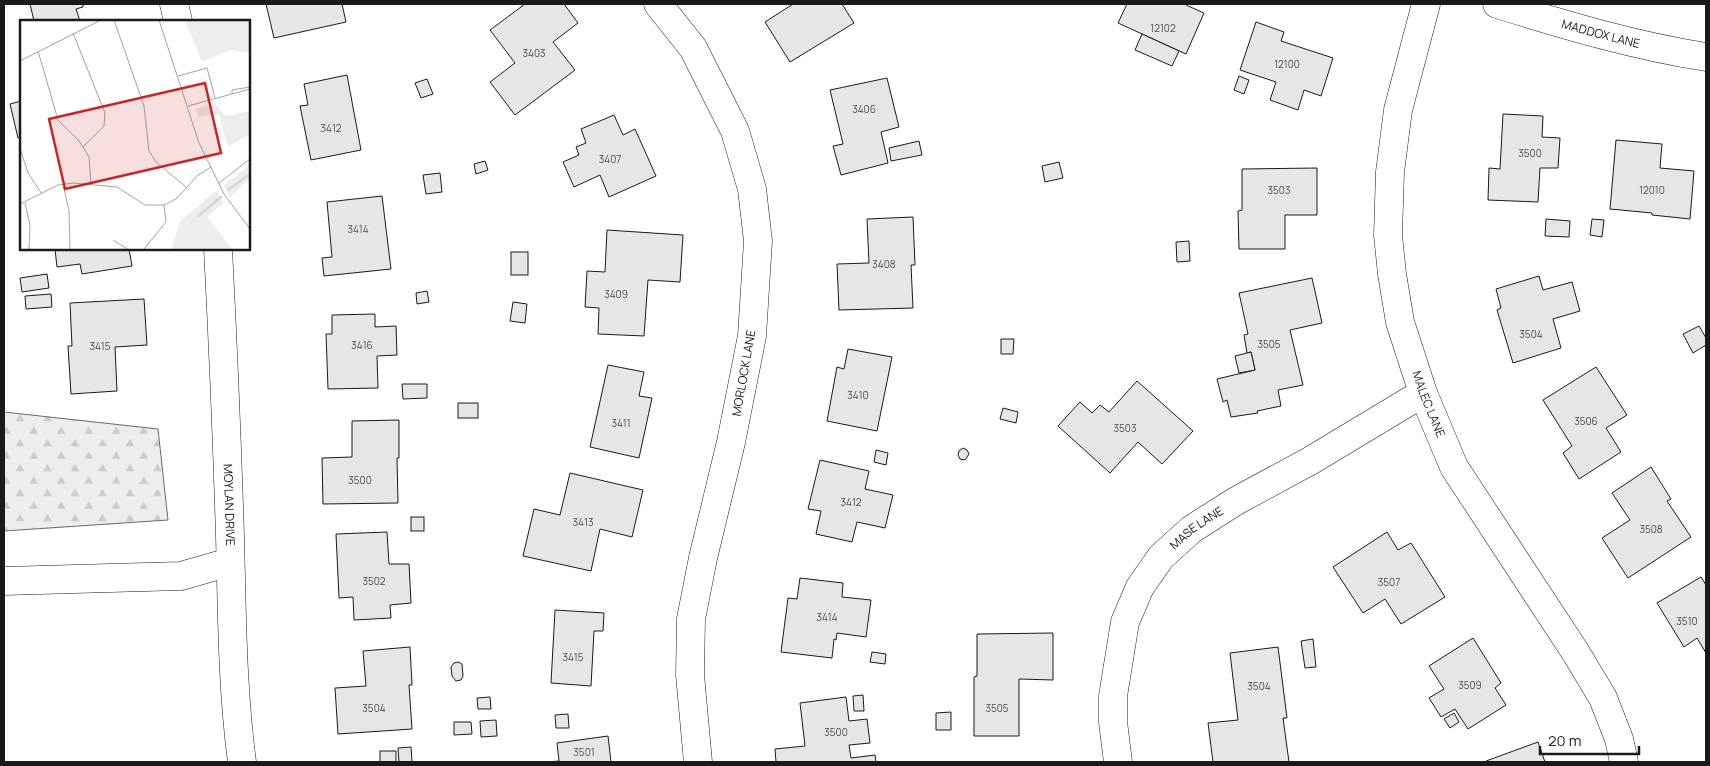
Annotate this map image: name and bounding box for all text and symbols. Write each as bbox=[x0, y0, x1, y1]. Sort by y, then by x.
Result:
street label: MADDOX LANE bbox=[1560, 15, 1642, 52]
inset map bbox=[20, 20, 250, 250]
house number: 12102 bbox=[1150, 21, 1176, 35]
house number: 3403 bbox=[522, 46, 546, 60]
house number: 12100 bbox=[1274, 57, 1300, 71]
house number: 3406 bbox=[852, 102, 876, 116]
house number: 3412 bbox=[320, 121, 342, 135]
house number: 3500 bbox=[1518, 146, 1542, 160]
house number: 3407 bbox=[599, 152, 621, 166]
house number: 3503 bbox=[1268, 183, 1290, 197]
house number: 12010 bbox=[1639, 183, 1665, 197]
house number: 3414 bbox=[347, 222, 369, 236]
house number: 3408 bbox=[872, 257, 896, 271]
house number: 3409 bbox=[604, 287, 628, 301]
house number: 3504 bbox=[1519, 327, 1543, 341]
street label: MORLOCK LANE bbox=[728, 328, 760, 418]
house number: 3505 bbox=[1257, 337, 1281, 351]
house number: 3416 bbox=[351, 338, 373, 352]
house number: 3415 bbox=[89, 339, 111, 353]
street label: MALEC LANE bbox=[1408, 369, 1450, 440]
house number: 3410 bbox=[847, 388, 869, 402]
house number: 3506 bbox=[1574, 414, 1598, 428]
house number: 3411 bbox=[611, 416, 631, 430]
house number: 3503 bbox=[1114, 421, 1136, 435]
street label: MOYLAN DRIVE bbox=[220, 463, 239, 546]
house number: 3500 bbox=[348, 473, 372, 487]
house number: 3412 bbox=[840, 495, 862, 509]
street label: MASE LANE bbox=[1166, 502, 1227, 553]
house number: 3413 bbox=[573, 515, 593, 529]
house number: 3508 bbox=[1639, 522, 1663, 536]
house number: 3502 bbox=[362, 574, 386, 588]
house number: 3507 bbox=[1378, 575, 1400, 589]
house number: 3414 bbox=[816, 610, 838, 624]
house number: 3510 bbox=[1676, 614, 1698, 628]
house number: 3415 bbox=[562, 650, 584, 664]
house number: 3509 bbox=[1458, 678, 1482, 692]
house number: 3504 bbox=[1247, 679, 1271, 693]
house number: 3504 bbox=[362, 701, 386, 715]
house number: 3505 bbox=[985, 701, 1009, 715]
scale bar bbox=[1540, 724, 1639, 756]
house number: 3500 bbox=[824, 725, 848, 739]
text: 20 m bbox=[1548, 730, 1581, 751]
house number: 3501 bbox=[573, 745, 595, 759]

